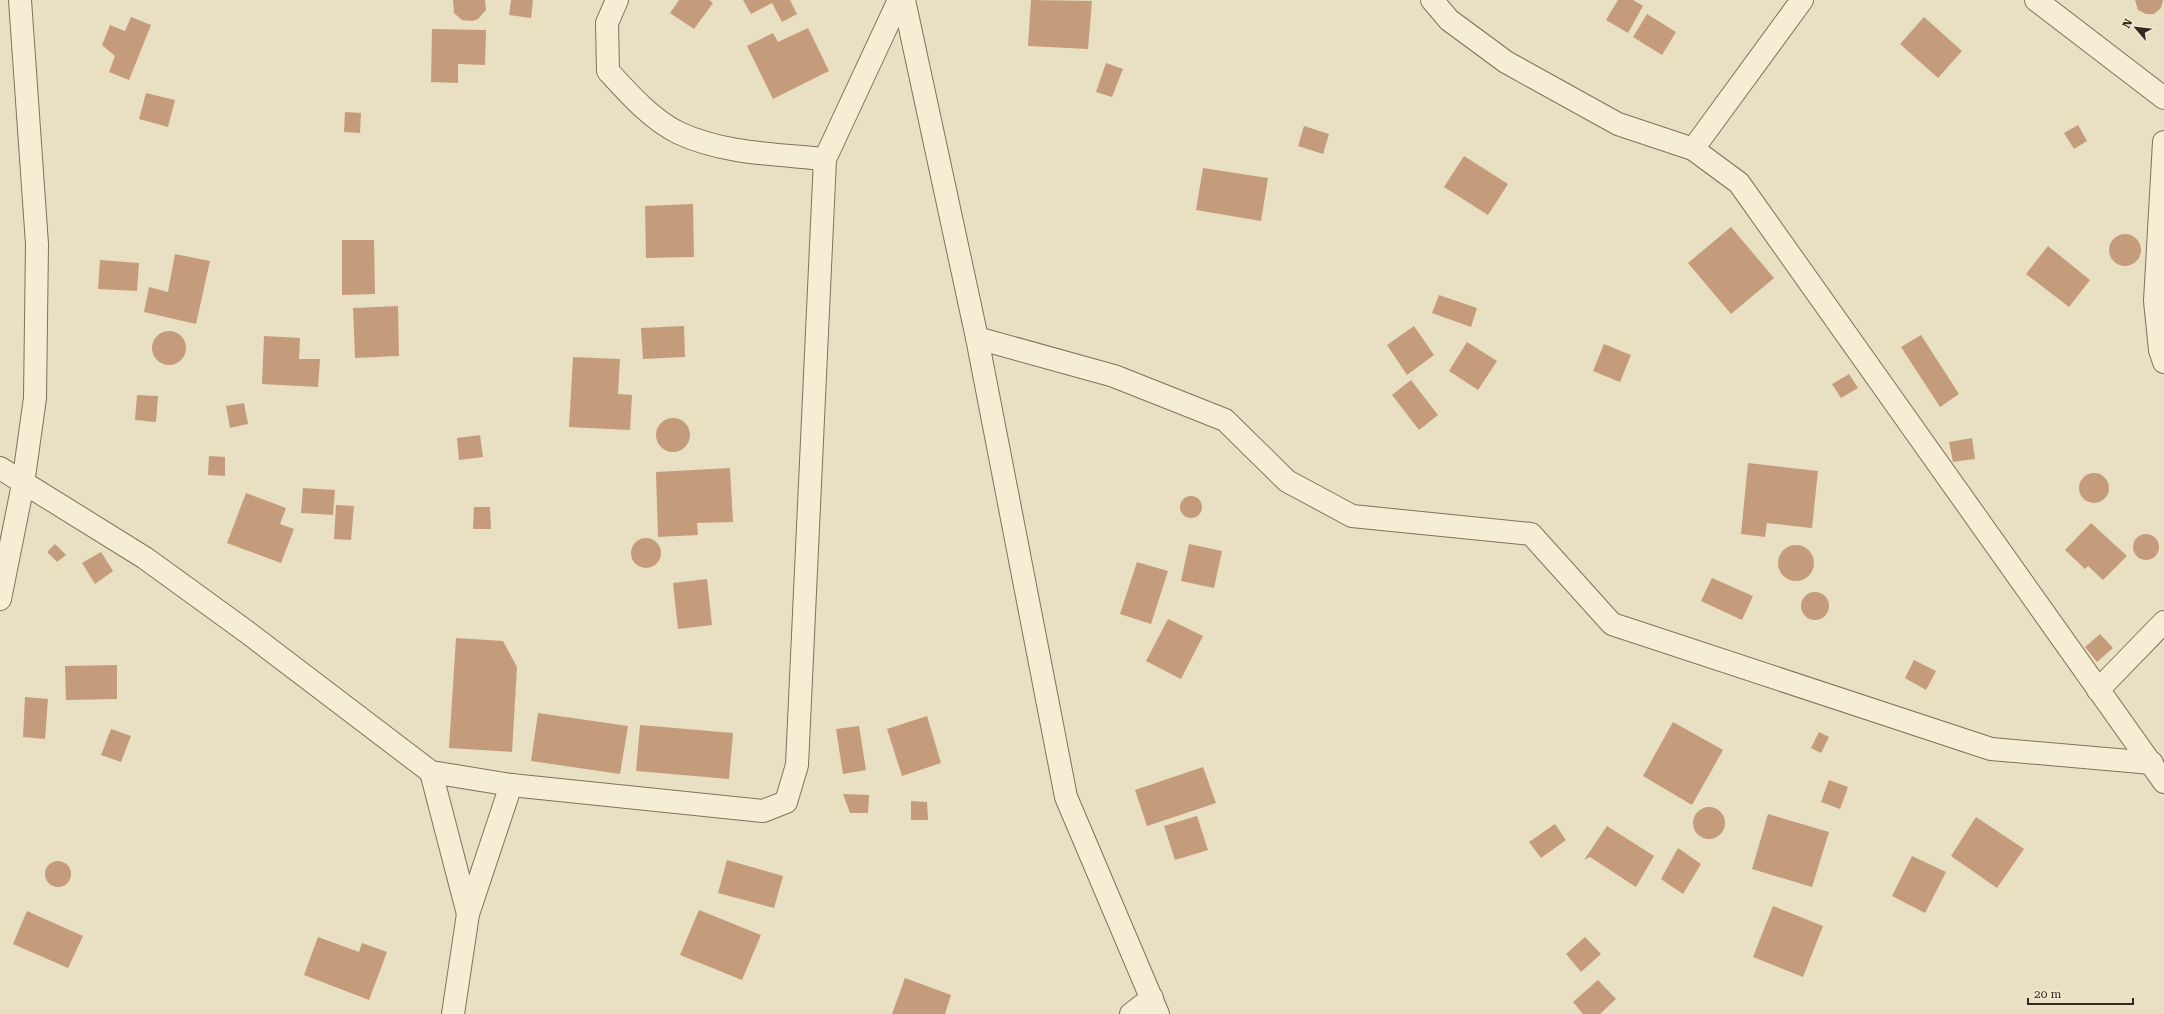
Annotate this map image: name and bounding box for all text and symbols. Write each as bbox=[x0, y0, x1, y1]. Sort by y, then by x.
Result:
north arrow bbox=[2116, 8, 2156, 48]
text: N bbox=[2120, 16, 2136, 30]
scale bar bbox=[2028, 980, 2133, 1006]
text: 20 m bbox=[2034, 987, 2061, 1001]

